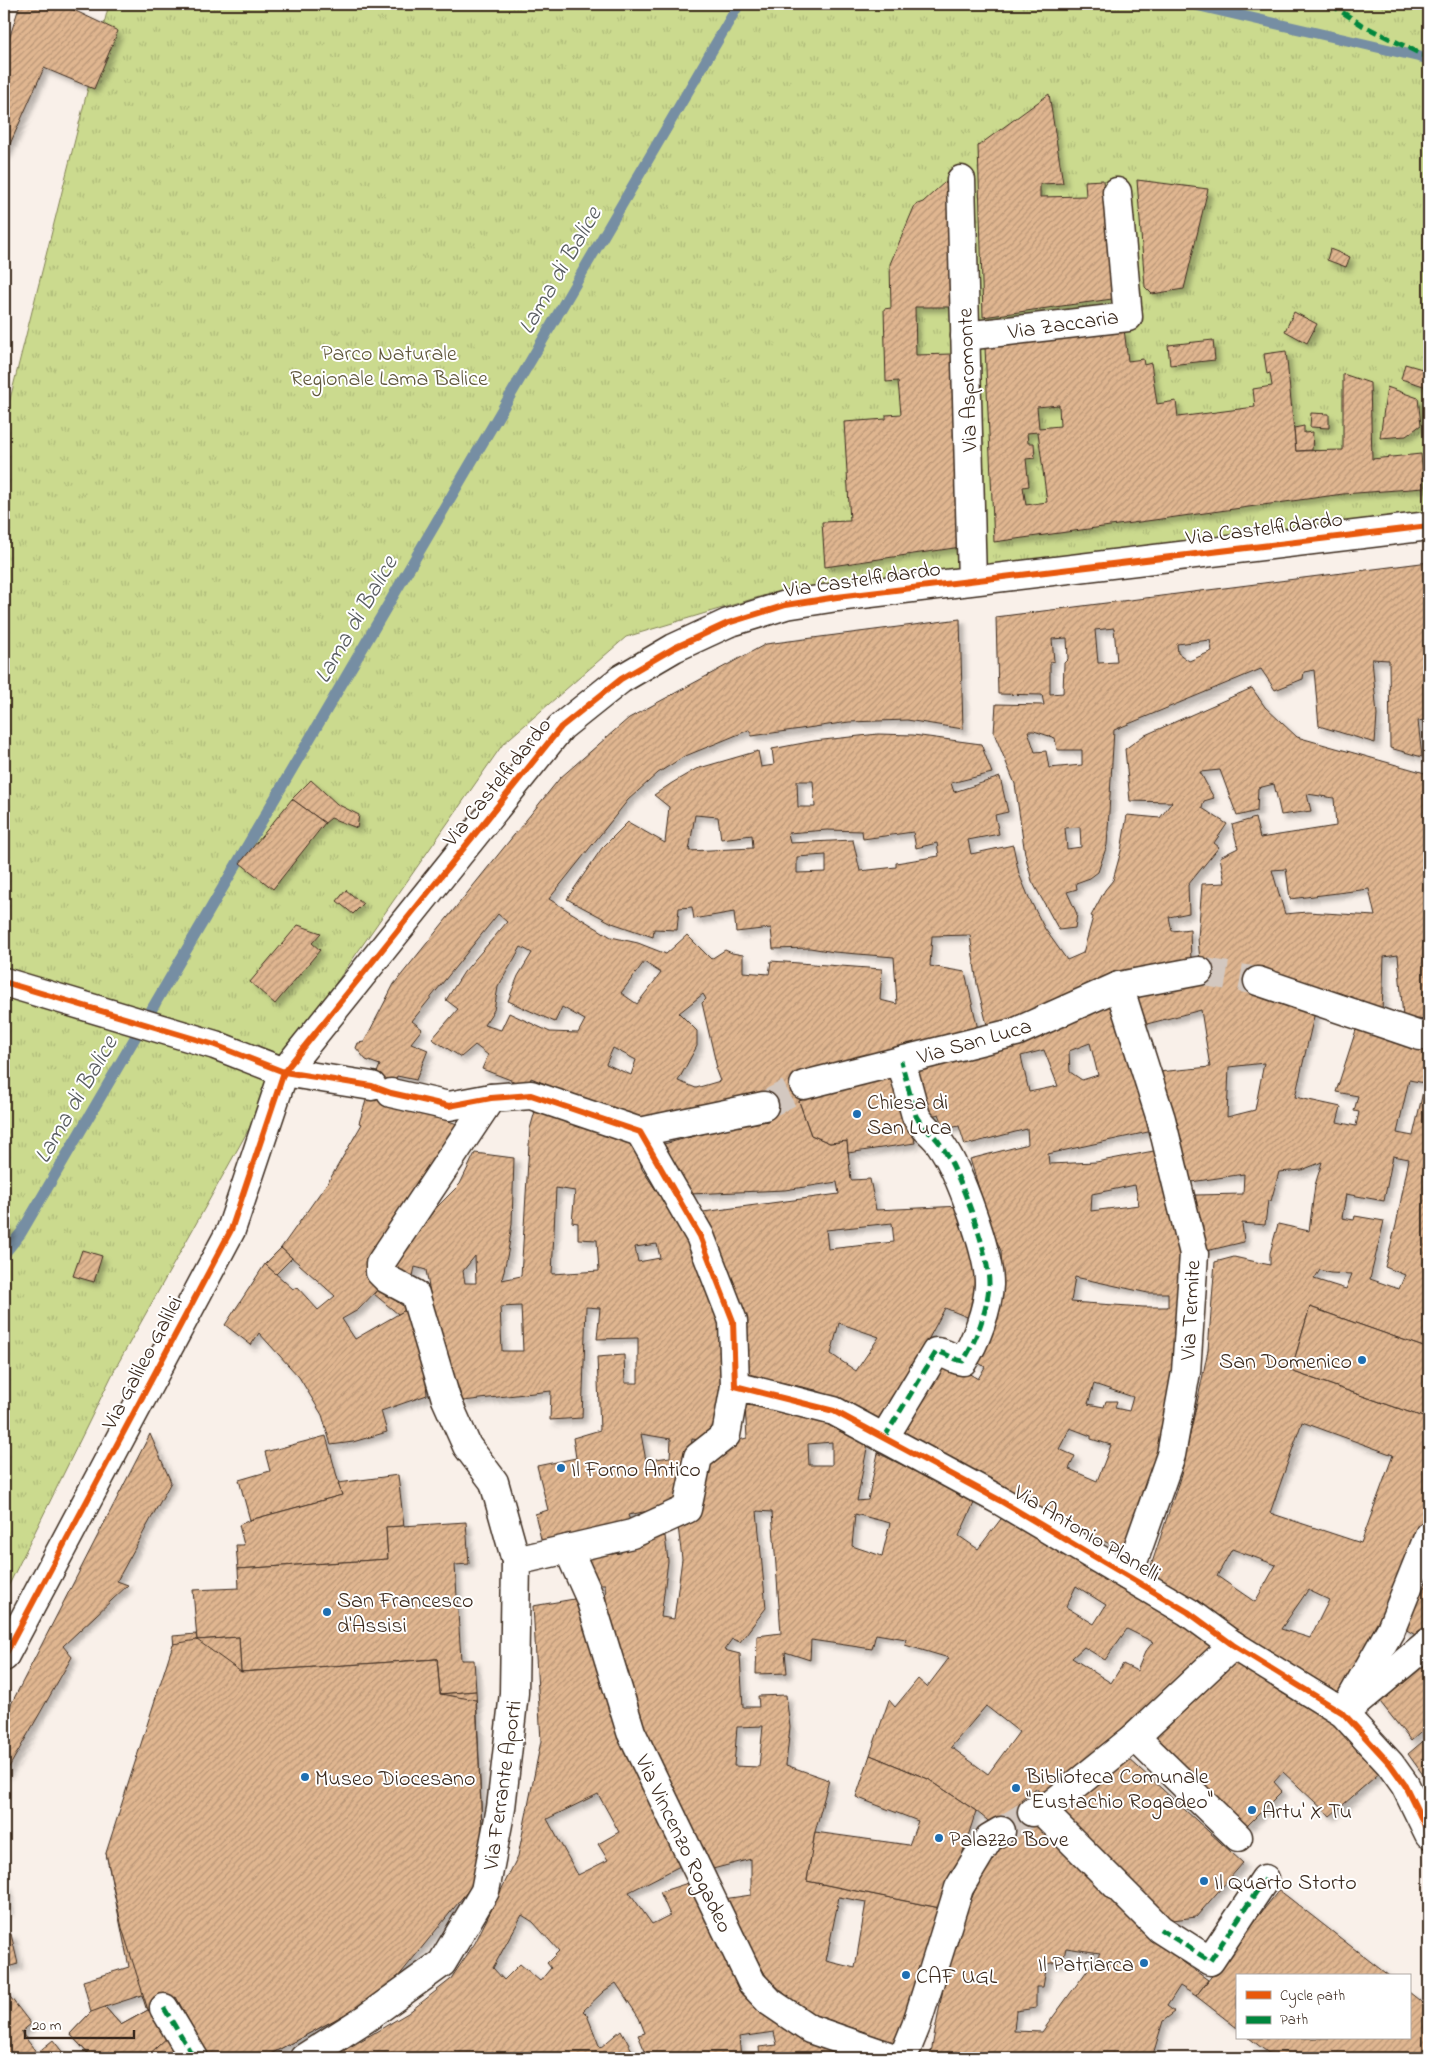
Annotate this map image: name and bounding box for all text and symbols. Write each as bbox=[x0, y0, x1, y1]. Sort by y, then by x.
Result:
water label: Lama di Balice bbox=[510, 200, 612, 342]
street label: Via Zaccaria bbox=[1005, 302, 1121, 350]
street label: Via Aspromonte bbox=[950, 307, 988, 454]
park label: Parco Naturale Regionale Lama Balice bbox=[290, 339, 488, 397]
street label: Via Castelfidardo bbox=[1183, 504, 1345, 556]
water label: Lama di Balice bbox=[306, 549, 408, 691]
street label: Via Castelfidardo bbox=[781, 554, 943, 608]
street label: Via Castelfidardo bbox=[436, 711, 560, 855]
street label: Via San Luca bbox=[913, 1011, 1036, 1075]
water label: Lama di Balice bbox=[26, 1029, 128, 1171]
place label: Chiesa di San Luca bbox=[867, 1088, 952, 1145]
marker: Chiesa di San Luca bbox=[851, 1108, 863, 1120]
street label: Via Termite bbox=[1173, 1259, 1211, 1362]
street label: Via Galileo Galilei bbox=[94, 1291, 192, 1437]
place label: San Domenico bbox=[1219, 1347, 1352, 1379]
marker: San Domenico bbox=[1356, 1354, 1368, 1366]
place label: Il Forno Antico bbox=[571, 1455, 701, 1487]
marker: Il Forno Antico bbox=[555, 1462, 567, 1474]
street label: Via Antonio Planelli bbox=[1006, 1477, 1166, 1591]
place label: San Francesco d'Assisi bbox=[337, 1586, 473, 1643]
marker: San Francesco d'Assisi bbox=[321, 1606, 333, 1618]
street label: Via Ferrante Aporti bbox=[476, 1698, 532, 1873]
street label: Via Vincenzo Rogadeo bbox=[624, 1749, 739, 1939]
place label: Biblioteca Comunale "Eustachio Rogadeo" bbox=[1025, 1762, 1213, 1820]
place label: Museo Diocesano bbox=[315, 1764, 475, 1796]
marker: Museo Diocesano bbox=[299, 1771, 311, 1783]
marker: Biblioteca Comunale "Eustachio Rogadeo" bbox=[1010, 1782, 1022, 1794]
place label: Artu' X Tu bbox=[1262, 1797, 1352, 1829]
marker: Artu' X Tu bbox=[1246, 1804, 1258, 1816]
place label: Palazzo Bove bbox=[949, 1825, 1069, 1857]
marker: Palazzo Bove bbox=[933, 1832, 945, 1844]
place label: Il Quarto Storto bbox=[1214, 1868, 1357, 1900]
marker: Il Quarto Storto bbox=[1198, 1875, 1210, 1887]
place label: Il Patriarca bbox=[1038, 1950, 1134, 1982]
marker: Il Patriarca bbox=[1138, 1957, 1150, 1969]
place label: CAF UGL bbox=[916, 1962, 998, 1994]
marker: CAF UGL bbox=[900, 1969, 912, 1981]
legend bbox=[1236, 1974, 1410, 2040]
text: Cycle path bbox=[1280, 1985, 1345, 2008]
scale bar bbox=[25, 2007, 134, 2039]
text: Path bbox=[1280, 2009, 1308, 2031]
text: 20 m bbox=[32, 2015, 62, 2037]

